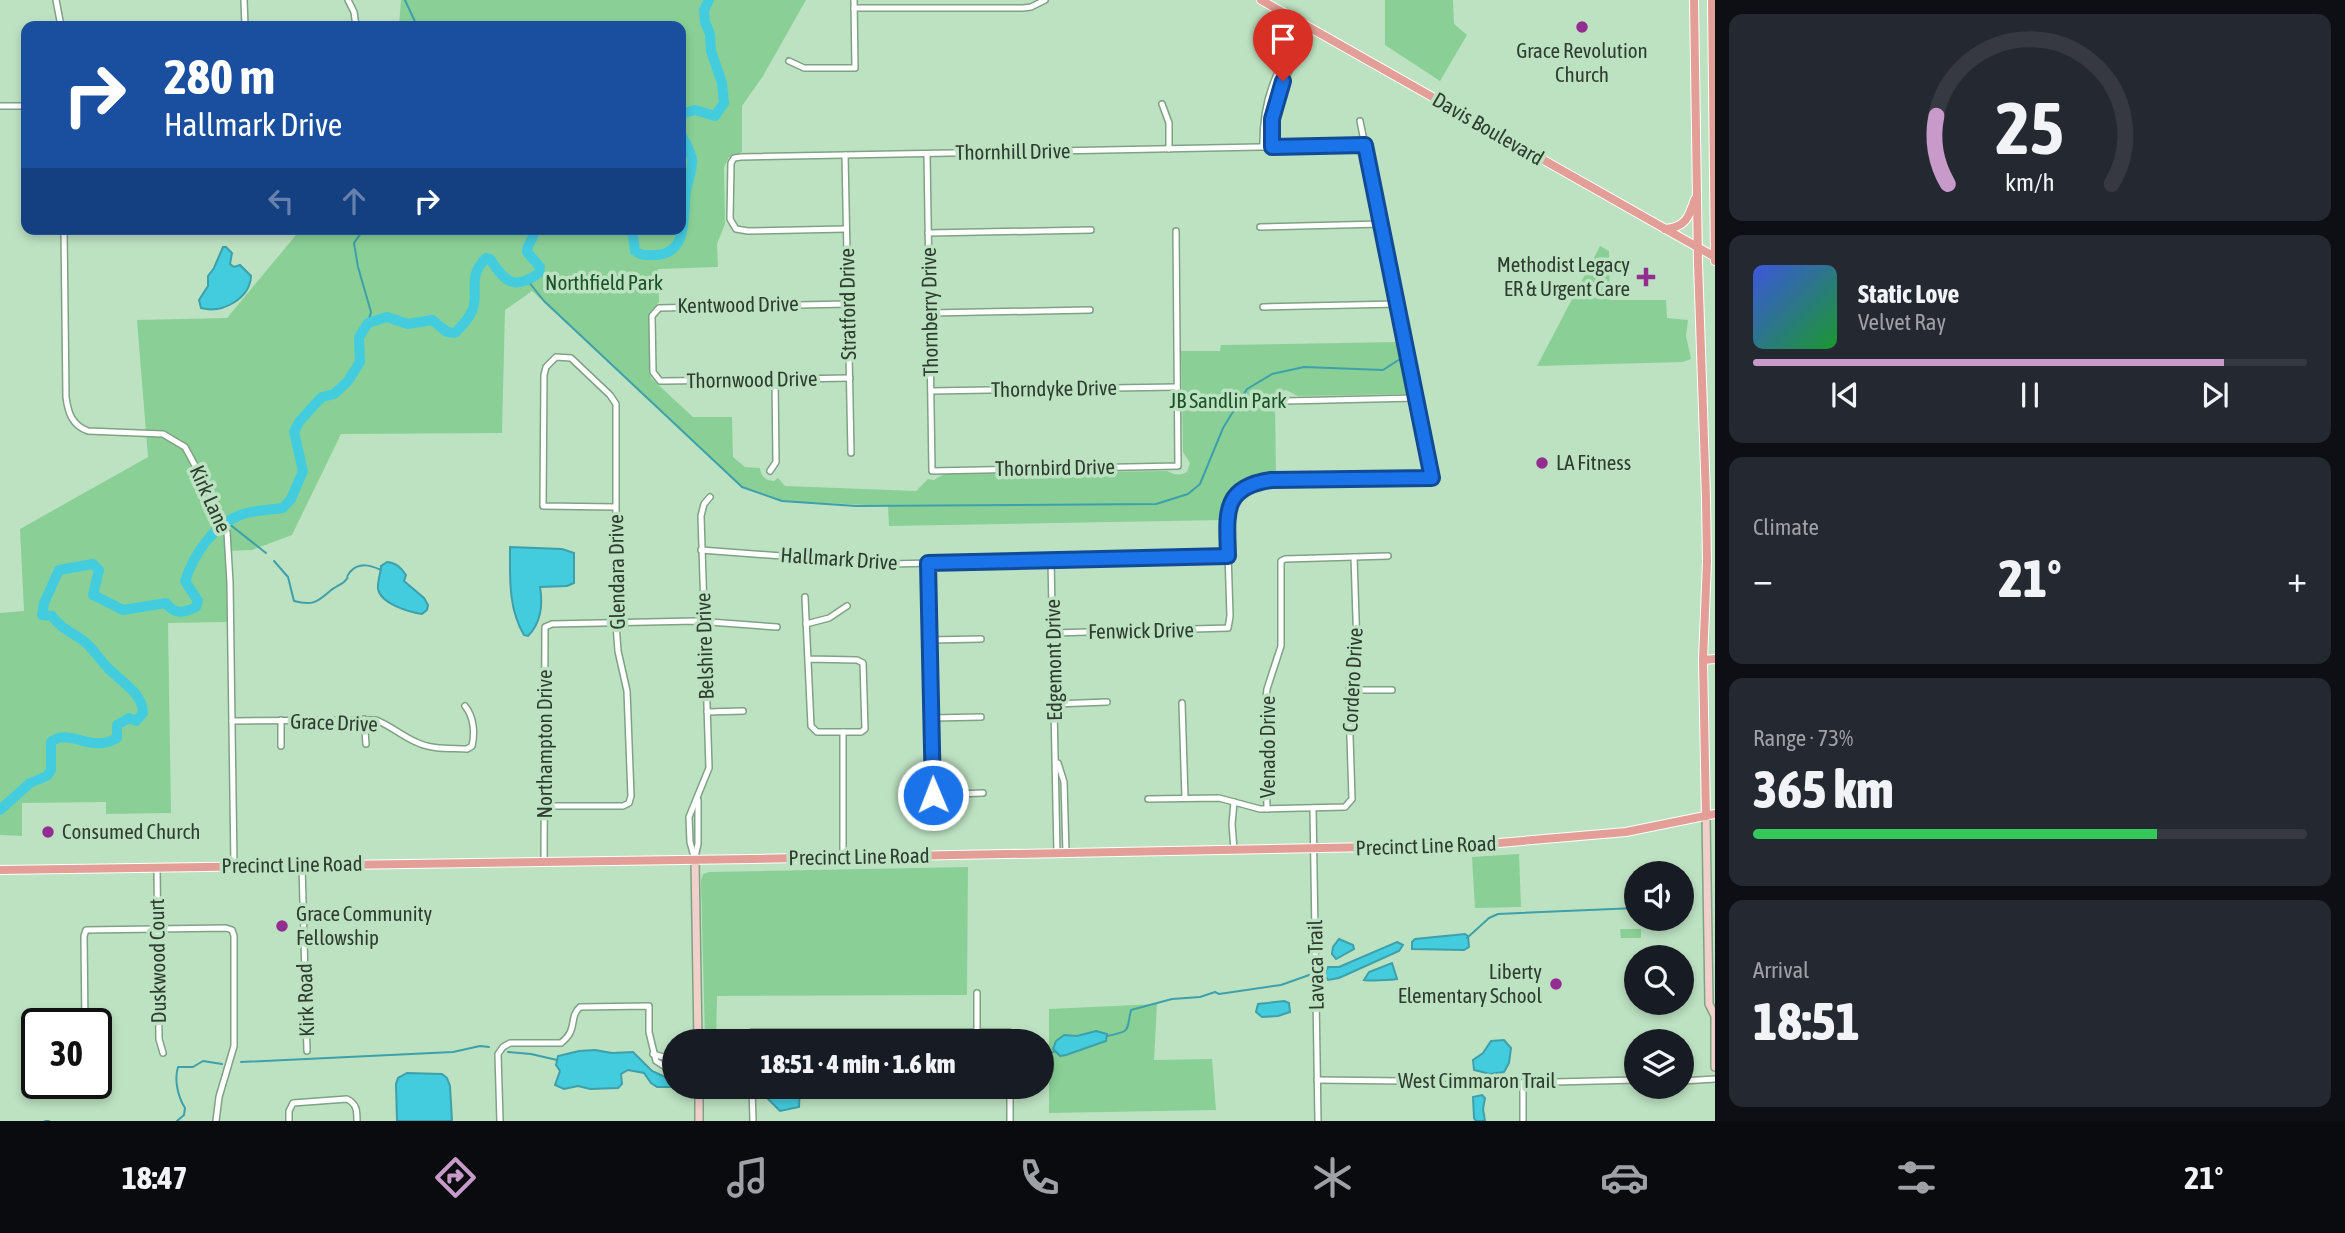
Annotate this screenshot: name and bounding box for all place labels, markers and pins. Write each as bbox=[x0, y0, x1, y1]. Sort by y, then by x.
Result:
pin bbox=[1253, 9, 1313, 81]
marker: Grace Revolution Church bbox=[1574, 19, 1590, 35]
place label: Grace Revolution Church bbox=[1516, 38, 1648, 86]
place label: Methodist Legacy ER & Urgent Care bbox=[1497, 252, 1630, 300]
marker: Methodist Legacy ER & Urgent Care bbox=[1636, 267, 1656, 287]
place label: LA Fitness bbox=[1556, 450, 1631, 474]
marker: LA Fitness bbox=[1534, 455, 1550, 471]
place label: Consumed Church bbox=[62, 819, 200, 843]
marker: Consumed Church bbox=[40, 824, 56, 840]
place label: Grace Community Fellowship bbox=[296, 901, 433, 949]
marker: Grace Community Fellowship bbox=[274, 918, 290, 934]
place label: Liberty Elementary School bbox=[1398, 959, 1542, 1007]
marker: Liberty Elementary School bbox=[1548, 976, 1564, 992]

